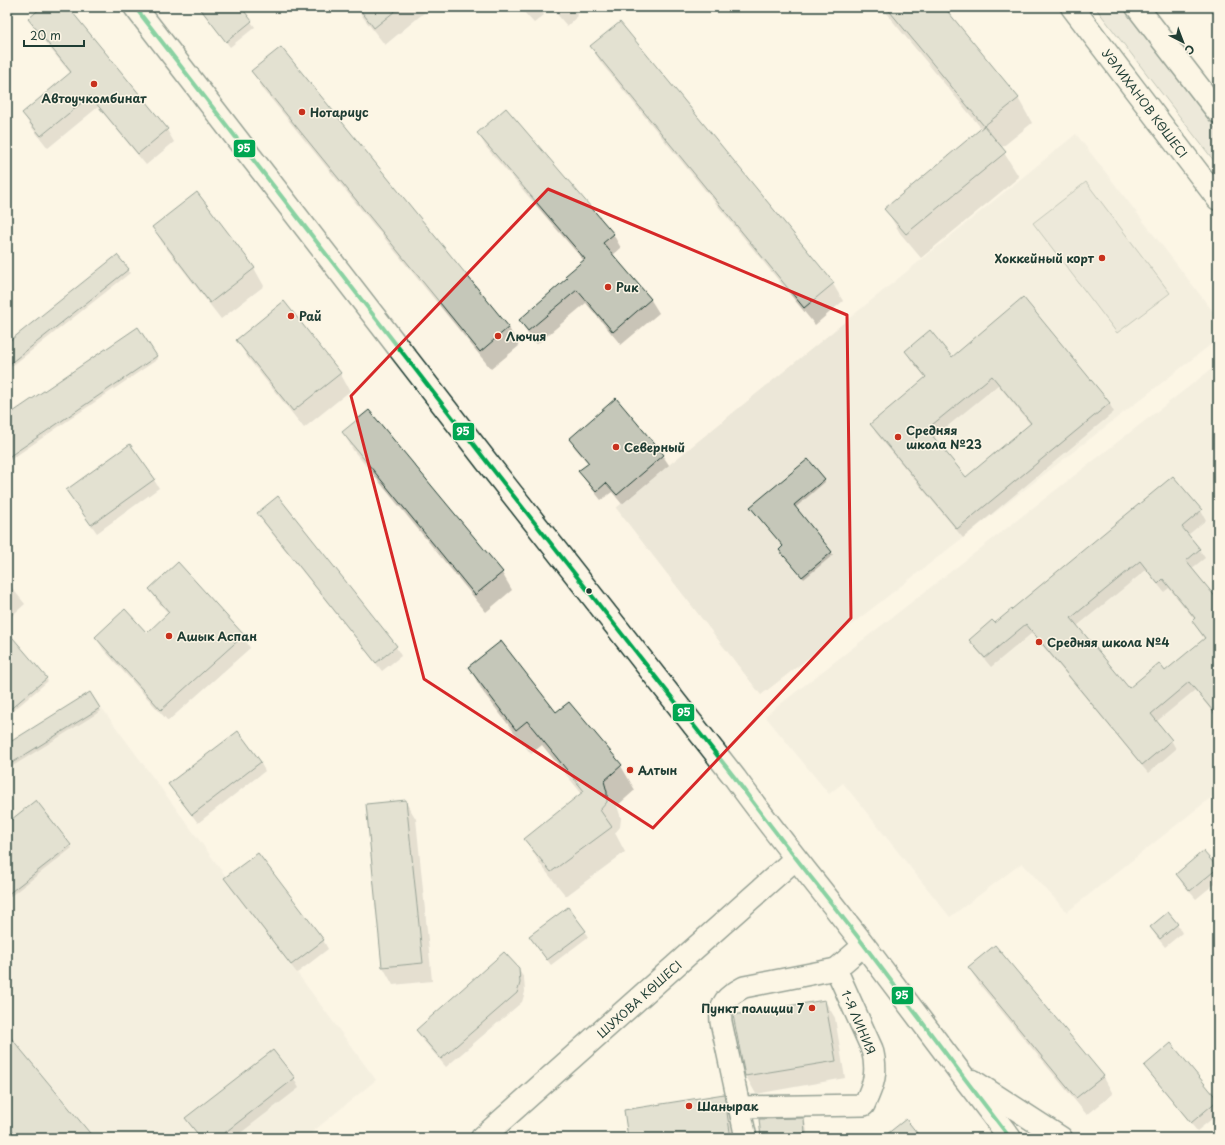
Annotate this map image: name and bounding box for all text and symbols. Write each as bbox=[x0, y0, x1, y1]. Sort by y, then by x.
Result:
scale bar bbox=[24, 22, 84, 48]
north arrow bbox=[1163, 22, 1203, 62]
text: 20 m bbox=[30, 26, 61, 44]
street label: УӘЛИХАНОВ КӨШЕСІ bbox=[1100, 46, 1190, 160]
marker: Автоучкомбинат bbox=[89, 79, 99, 89]
place label: Автоучкомбинат bbox=[42, 89, 147, 107]
place label: Нотариус bbox=[310, 103, 369, 121]
marker: Нотариус bbox=[297, 107, 307, 117]
line badge: 95 bbox=[233, 139, 256, 158]
text: 95 bbox=[237, 139, 251, 156]
place label: Хоккейный корт bbox=[995, 249, 1095, 267]
marker: Хоккейный корт bbox=[1097, 253, 1107, 263]
place label: Рик bbox=[616, 278, 639, 296]
marker: Рик bbox=[603, 282, 613, 292]
place label: Рай bbox=[299, 307, 322, 325]
marker: Рай bbox=[286, 311, 296, 321]
place label: Лючия bbox=[506, 327, 547, 345]
marker: Лючия bbox=[493, 331, 503, 341]
place label: Средняя школа №23 bbox=[906, 421, 982, 453]
line badge: 95 bbox=[452, 422, 475, 441]
text: 95 bbox=[456, 422, 470, 439]
marker: Средняя школа №23 bbox=[893, 432, 903, 442]
place label: Северный bbox=[624, 438, 685, 456]
marker: Северный bbox=[611, 442, 621, 452]
unlabelled marker bbox=[584, 586, 594, 596]
place label: Ашык Аспан bbox=[177, 627, 257, 645]
marker: Ашык Аспан bbox=[164, 631, 174, 641]
place label: Средняя школа №4 bbox=[1047, 633, 1169, 651]
marker: Средняя школа №4 bbox=[1034, 637, 1044, 647]
line badge: 95 bbox=[672, 703, 695, 722]
text: 95 bbox=[677, 703, 691, 720]
place label: Алтын bbox=[637, 761, 678, 779]
marker: Алтын bbox=[625, 765, 635, 775]
street label: ШУХОВА КӨШЕСІ bbox=[593, 956, 685, 1042]
line badge: 95 bbox=[891, 986, 914, 1005]
text: 95 bbox=[895, 986, 909, 1003]
street label: 1-Я ЛИНИЯ bbox=[837, 987, 881, 1057]
place label: Пункт полиции 7 bbox=[701, 999, 804, 1017]
marker: Пункт полиции 7 bbox=[807, 1003, 817, 1013]
place label: Шанырак bbox=[697, 1097, 759, 1115]
marker: Шанырак bbox=[684, 1101, 694, 1111]

